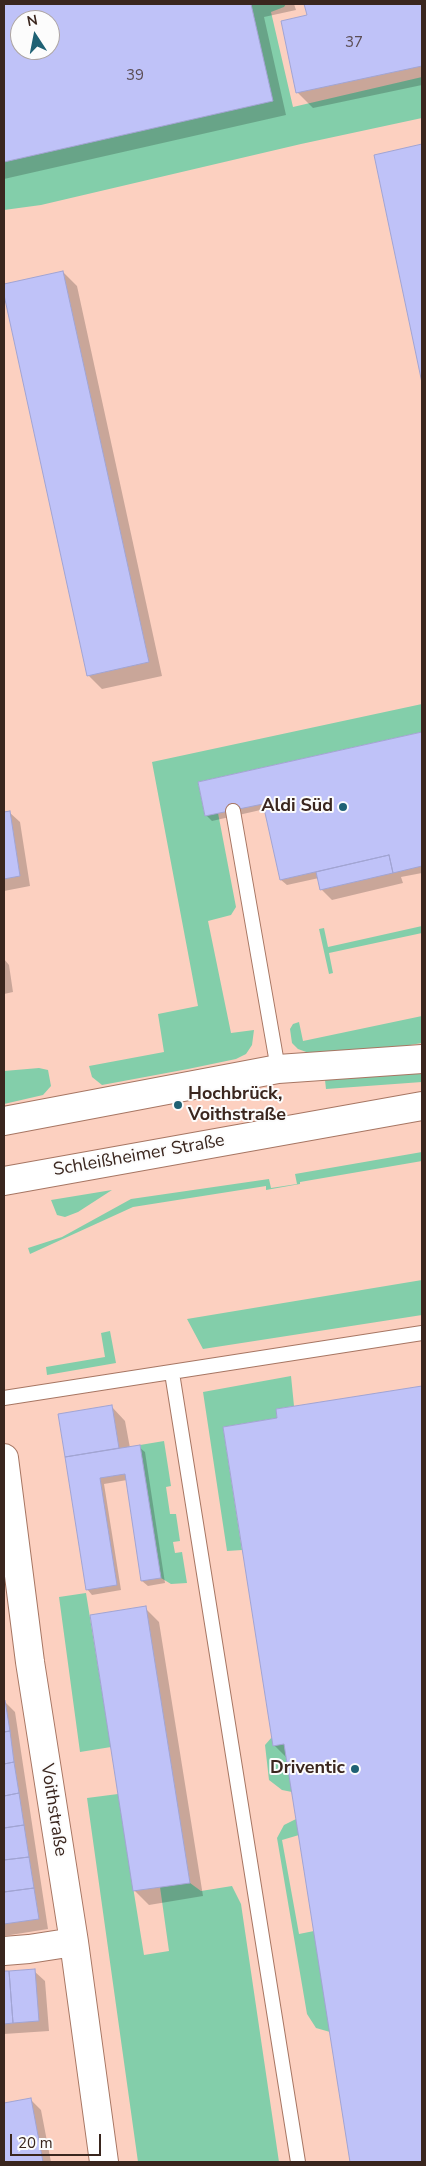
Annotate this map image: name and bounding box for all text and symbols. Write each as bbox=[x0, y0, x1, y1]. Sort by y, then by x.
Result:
north arrow bbox=[10, 10, 60, 60]
text: N bbox=[25, 10, 39, 31]
house number: 37 bbox=[345, 34, 363, 52]
house number: 39 bbox=[126, 67, 144, 85]
place label: Aldi Süd bbox=[261, 796, 333, 818]
marker: Aldi Süd bbox=[337, 801, 349, 813]
place label: Hochbrück, Voithstraße bbox=[188, 1084, 286, 1126]
marker: Hochbrück, Voithstraße bbox=[172, 1099, 184, 1111]
street label: Schleißheimer Straße bbox=[52, 1130, 226, 1182]
place label: Driventic bbox=[270, 1758, 345, 1780]
street label: Voithstraße bbox=[35, 1762, 71, 1858]
marker: Driventic bbox=[349, 1763, 361, 1775]
scale bar bbox=[12, 2124, 104, 2156]
text: 20 m bbox=[18, 2133, 53, 2153]

